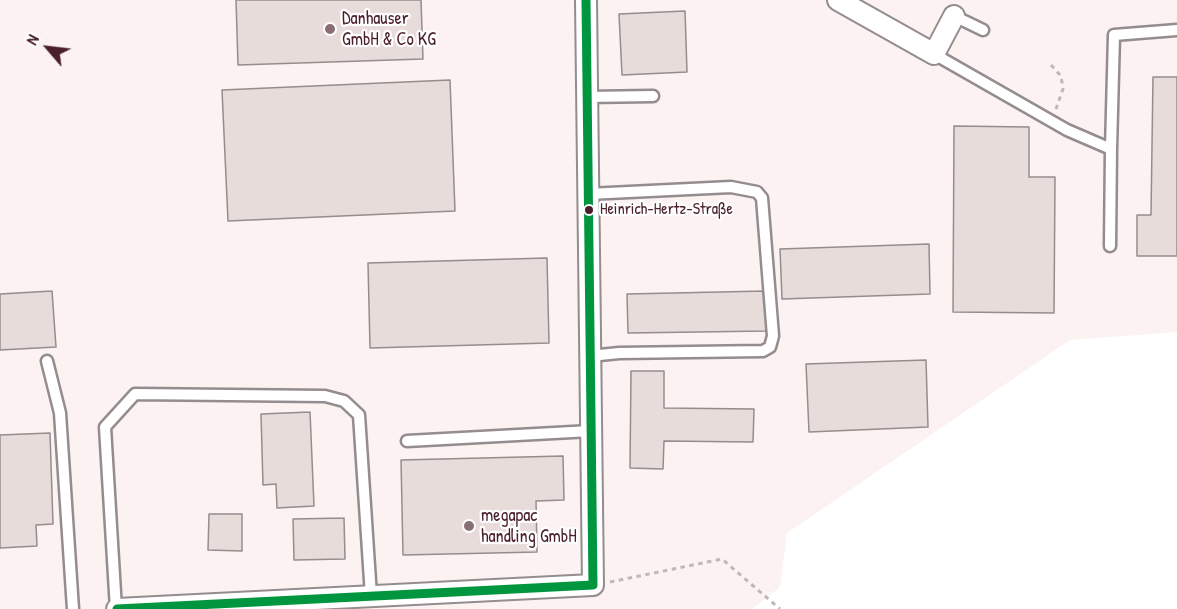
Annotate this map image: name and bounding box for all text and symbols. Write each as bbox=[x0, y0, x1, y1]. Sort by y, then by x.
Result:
place label: Danhauser GmbH & Co KG bbox=[342, 8, 436, 50]
north arrow bbox=[18, 18, 78, 78]
marker: Danhauser GmbH & Co KG bbox=[323, 22, 337, 36]
text: N bbox=[20, 31, 44, 48]
place label: Heinrich-Hertz-Straße bbox=[600, 200, 733, 220]
marker: Heinrich-Hertz-Straße bbox=[583, 204, 595, 216]
place label: megapac handling GmbH bbox=[481, 505, 577, 548]
marker: megapac handling GmbH bbox=[462, 519, 476, 533]

